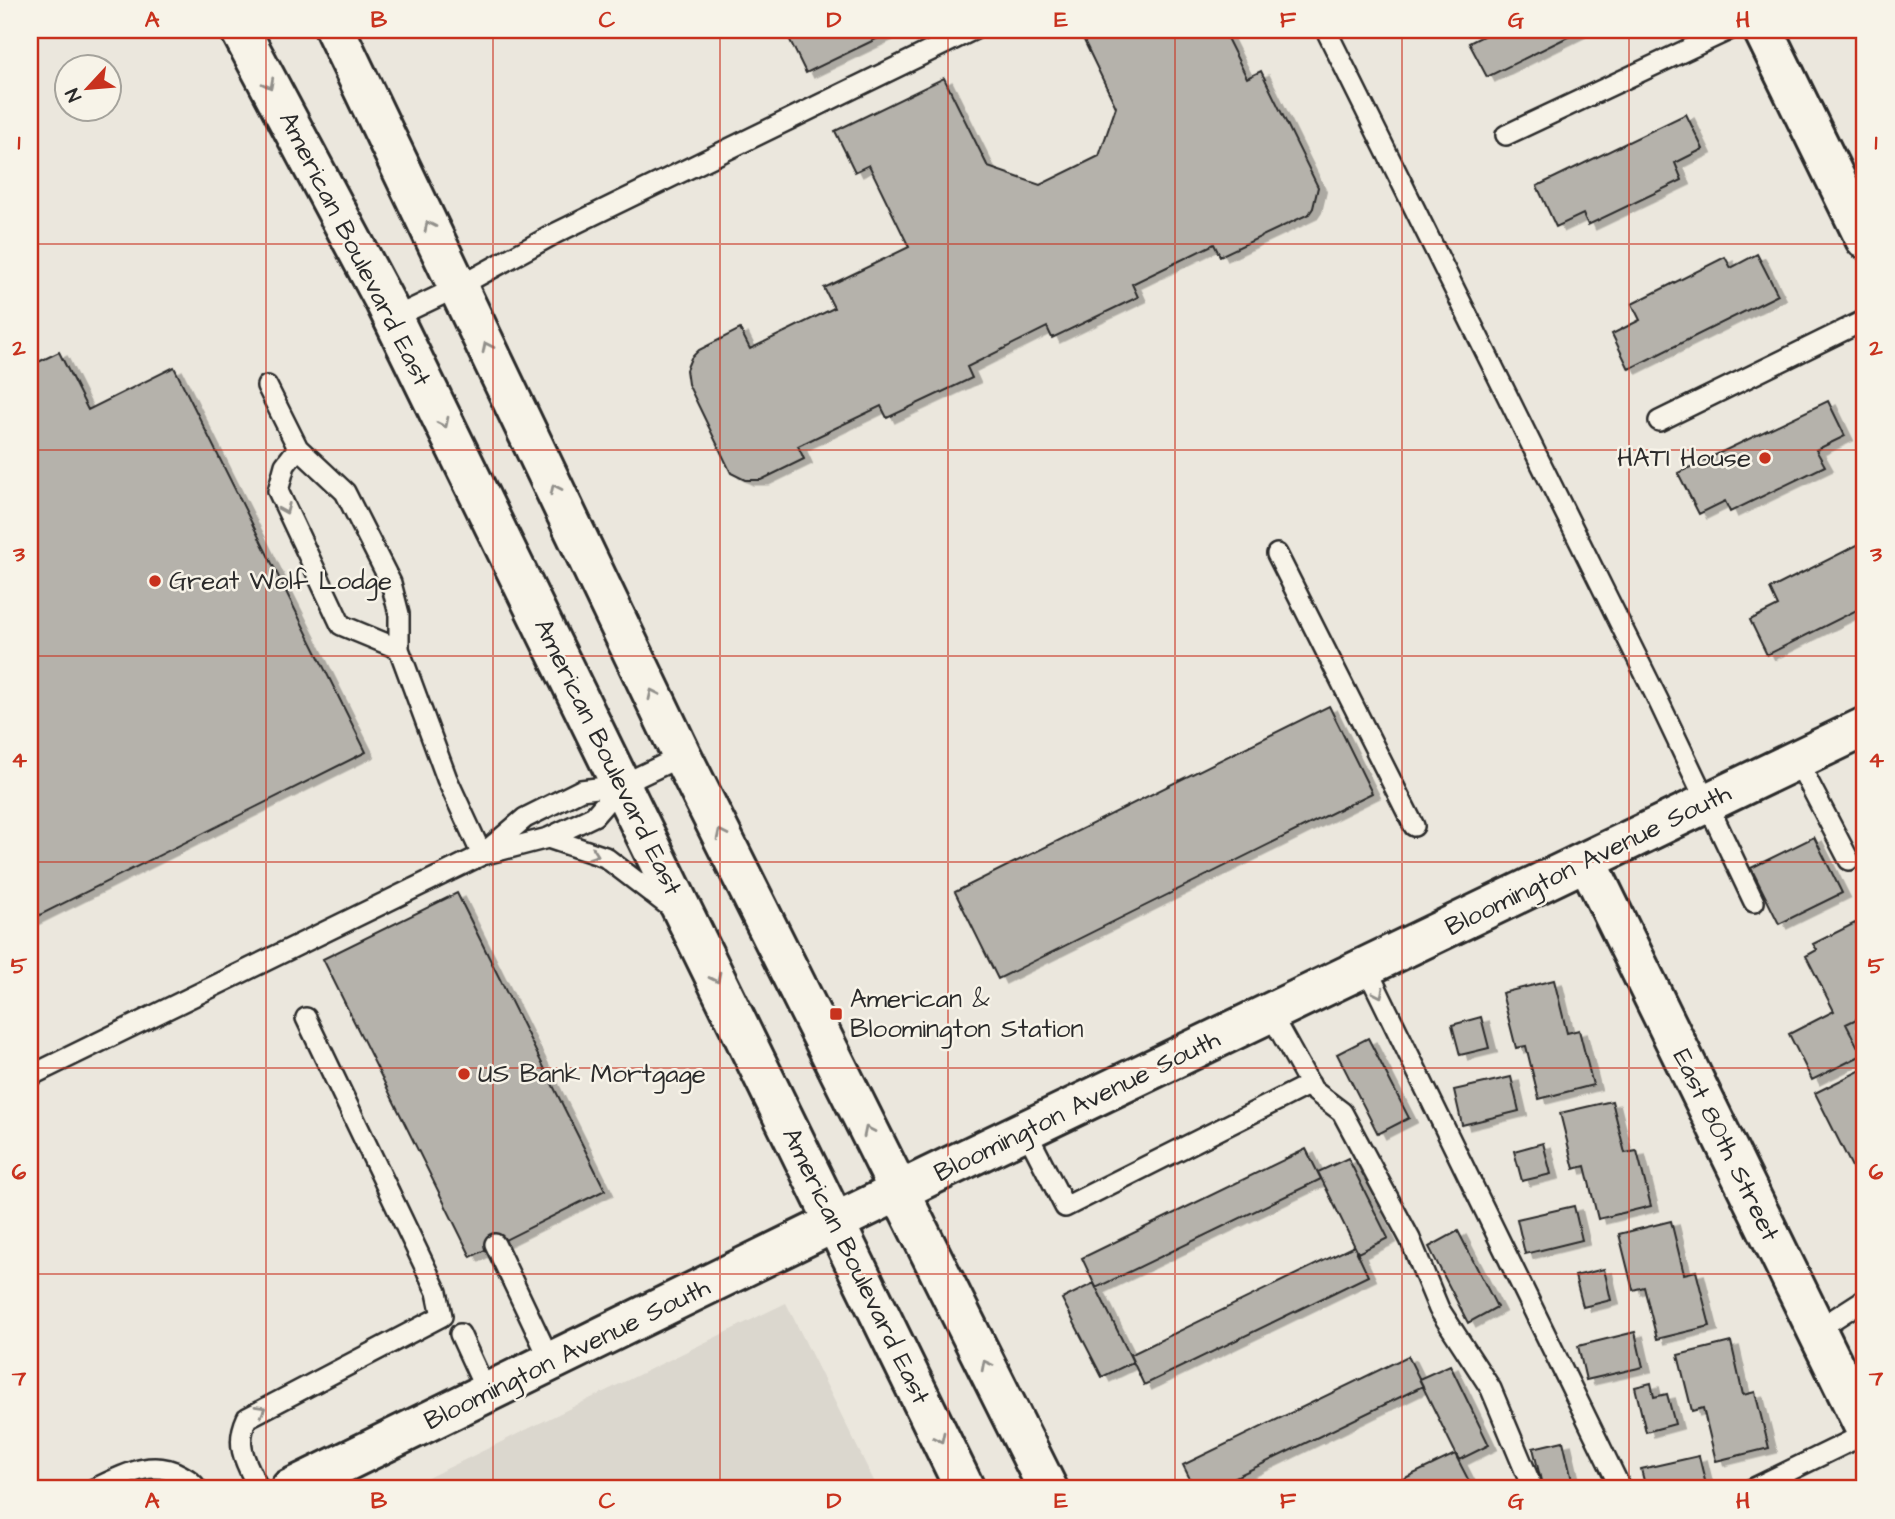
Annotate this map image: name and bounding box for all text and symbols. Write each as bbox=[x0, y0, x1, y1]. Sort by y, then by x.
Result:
text: A bbox=[145, 4, 160, 36]
text: B bbox=[371, 4, 388, 36]
text: C bbox=[599, 4, 616, 36]
text: D bbox=[827, 4, 842, 36]
text: E bbox=[1054, 4, 1068, 36]
text: F bbox=[1280, 4, 1297, 36]
text: G bbox=[1508, 4, 1524, 36]
text: H bbox=[1736, 4, 1750, 36]
north arrow bbox=[52, 52, 122, 122]
one-way arrow bbox=[261, 77, 274, 89]
text: N bbox=[59, 83, 89, 106]
street label: American Boulevard East bbox=[270, 105, 440, 393]
text: 1 bbox=[18, 126, 21, 158]
text: 1 bbox=[1875, 126, 1878, 158]
one-way arrow bbox=[423, 221, 437, 233]
text: 2 bbox=[11, 332, 26, 364]
text: 2 bbox=[1868, 332, 1883, 364]
one-way arrow bbox=[481, 342, 495, 354]
one-way arrow bbox=[436, 416, 450, 428]
place label: HATI House bbox=[1617, 440, 1751, 476]
marker: HATI House bbox=[1757, 450, 1773, 466]
one-way arrow bbox=[549, 484, 563, 496]
one-way arrow bbox=[277, 502, 291, 514]
text: 3 bbox=[12, 538, 25, 570]
text: 3 bbox=[1869, 538, 1882, 570]
place label: Great Wolf Lodge bbox=[169, 563, 392, 601]
marker: Great Wolf Lodge bbox=[147, 573, 163, 589]
street label: American Boulevard East bbox=[525, 613, 691, 902]
one-way arrow bbox=[647, 689, 661, 701]
text: 4 bbox=[11, 744, 27, 776]
text: 4 bbox=[1868, 744, 1884, 776]
street label: Bloomington Avenue South bbox=[1439, 775, 1738, 947]
one-way arrow bbox=[715, 829, 729, 841]
one-way arrow bbox=[588, 846, 600, 860]
text: 5 bbox=[11, 950, 28, 982]
text: 5 bbox=[1868, 950, 1885, 982]
one-way arrow bbox=[707, 971, 721, 983]
place label: American & Bloomington Station bbox=[850, 981, 1083, 1049]
one-way arrow bbox=[1371, 986, 1385, 998]
marker: American & Bloomington Station bbox=[828, 1006, 844, 1022]
street label: Bloomington Avenue South bbox=[928, 1021, 1227, 1193]
street label: East 80th Street bbox=[1664, 1043, 1788, 1248]
place label: US Bank Mortgage bbox=[478, 1056, 706, 1094]
marker: US Bank Mortgage bbox=[456, 1066, 472, 1082]
street label: American Boulevard East bbox=[773, 1122, 939, 1411]
one-way arrow bbox=[862, 1126, 876, 1138]
text: 6 bbox=[12, 1156, 27, 1188]
text: 6 bbox=[1869, 1156, 1884, 1188]
street label: Bloomington Avenue South bbox=[418, 1269, 717, 1441]
one-way arrow bbox=[981, 1360, 995, 1372]
text: 7 bbox=[11, 1362, 27, 1394]
text: 7 bbox=[1868, 1362, 1884, 1394]
one-way arrow bbox=[254, 1405, 266, 1418]
one-way arrow bbox=[932, 1431, 946, 1443]
text: A bbox=[145, 1485, 160, 1517]
text: B bbox=[371, 1485, 388, 1517]
text: C bbox=[599, 1485, 616, 1517]
text: D bbox=[827, 1485, 842, 1517]
text: E bbox=[1054, 1485, 1068, 1517]
text: F bbox=[1280, 1485, 1297, 1517]
text: G bbox=[1508, 1485, 1524, 1517]
text: H bbox=[1736, 1485, 1750, 1517]

